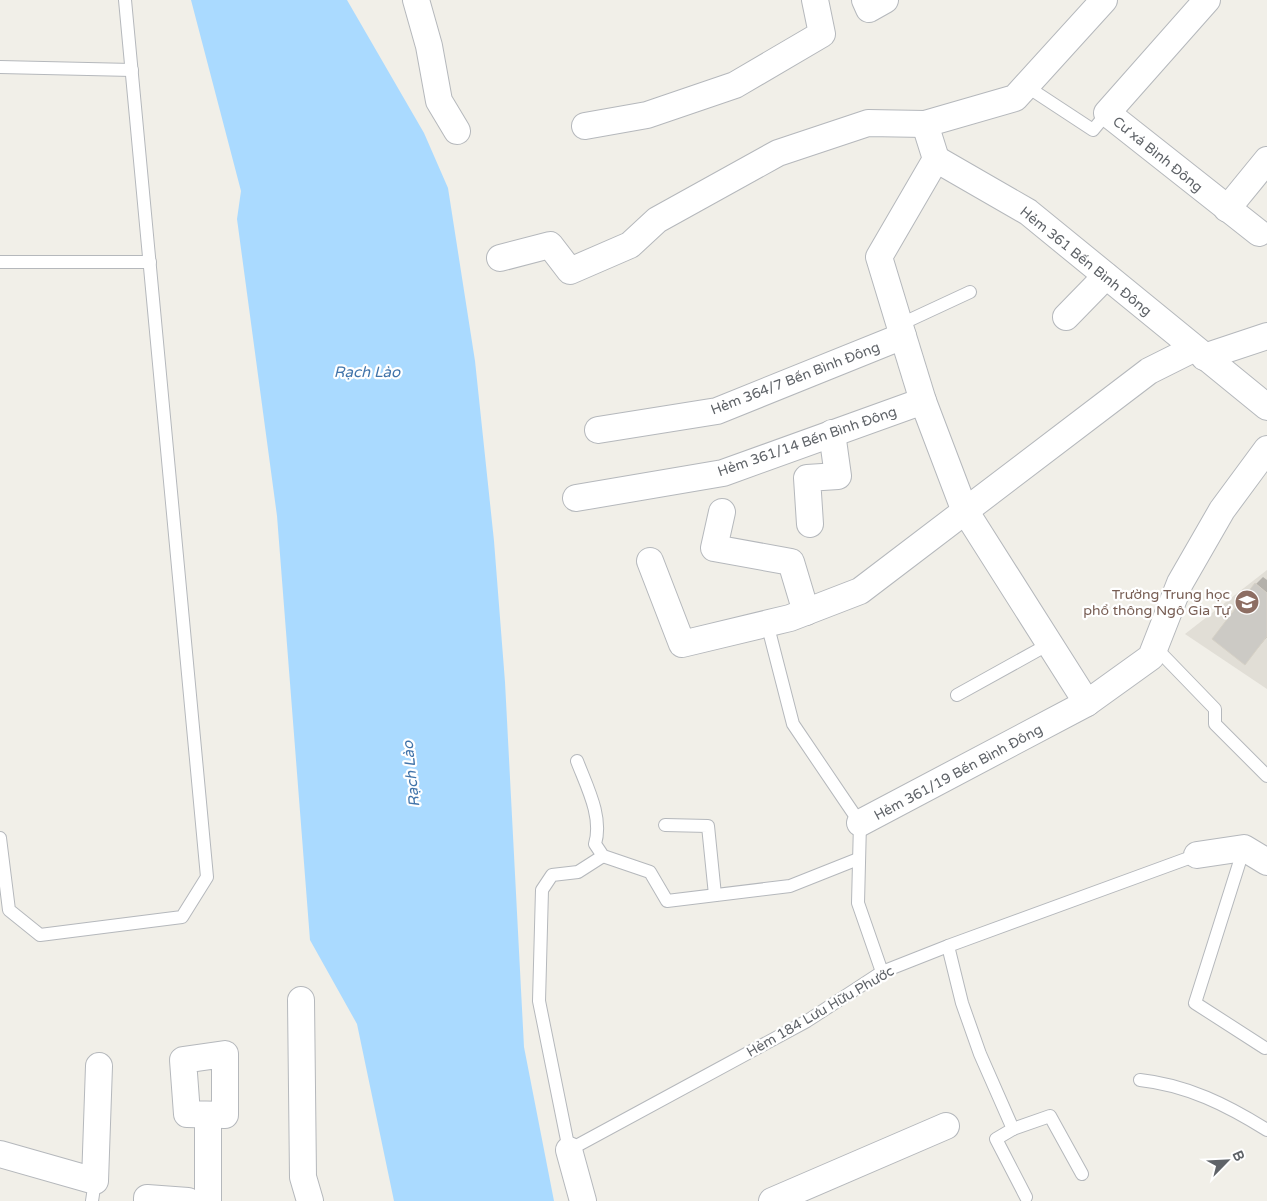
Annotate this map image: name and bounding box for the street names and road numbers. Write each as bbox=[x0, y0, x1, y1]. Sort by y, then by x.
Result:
street label: Cư xá Bình Đông bbox=[1109, 113, 1206, 196]
street label: Hẻm 361 Bến Bình Đông bbox=[1016, 203, 1155, 320]
street label: Hẻm 364/7 Bến Bình Đông bbox=[708, 338, 882, 419]
street label: Hẻm 361/14 Bến Bình Đông bbox=[715, 403, 899, 480]
street label: Hẻm 361/19 Bến Bình Đông bbox=[871, 721, 1045, 824]
street label: Hẻm 184 Lưu Hữu Phước bbox=[744, 962, 897, 1061]

